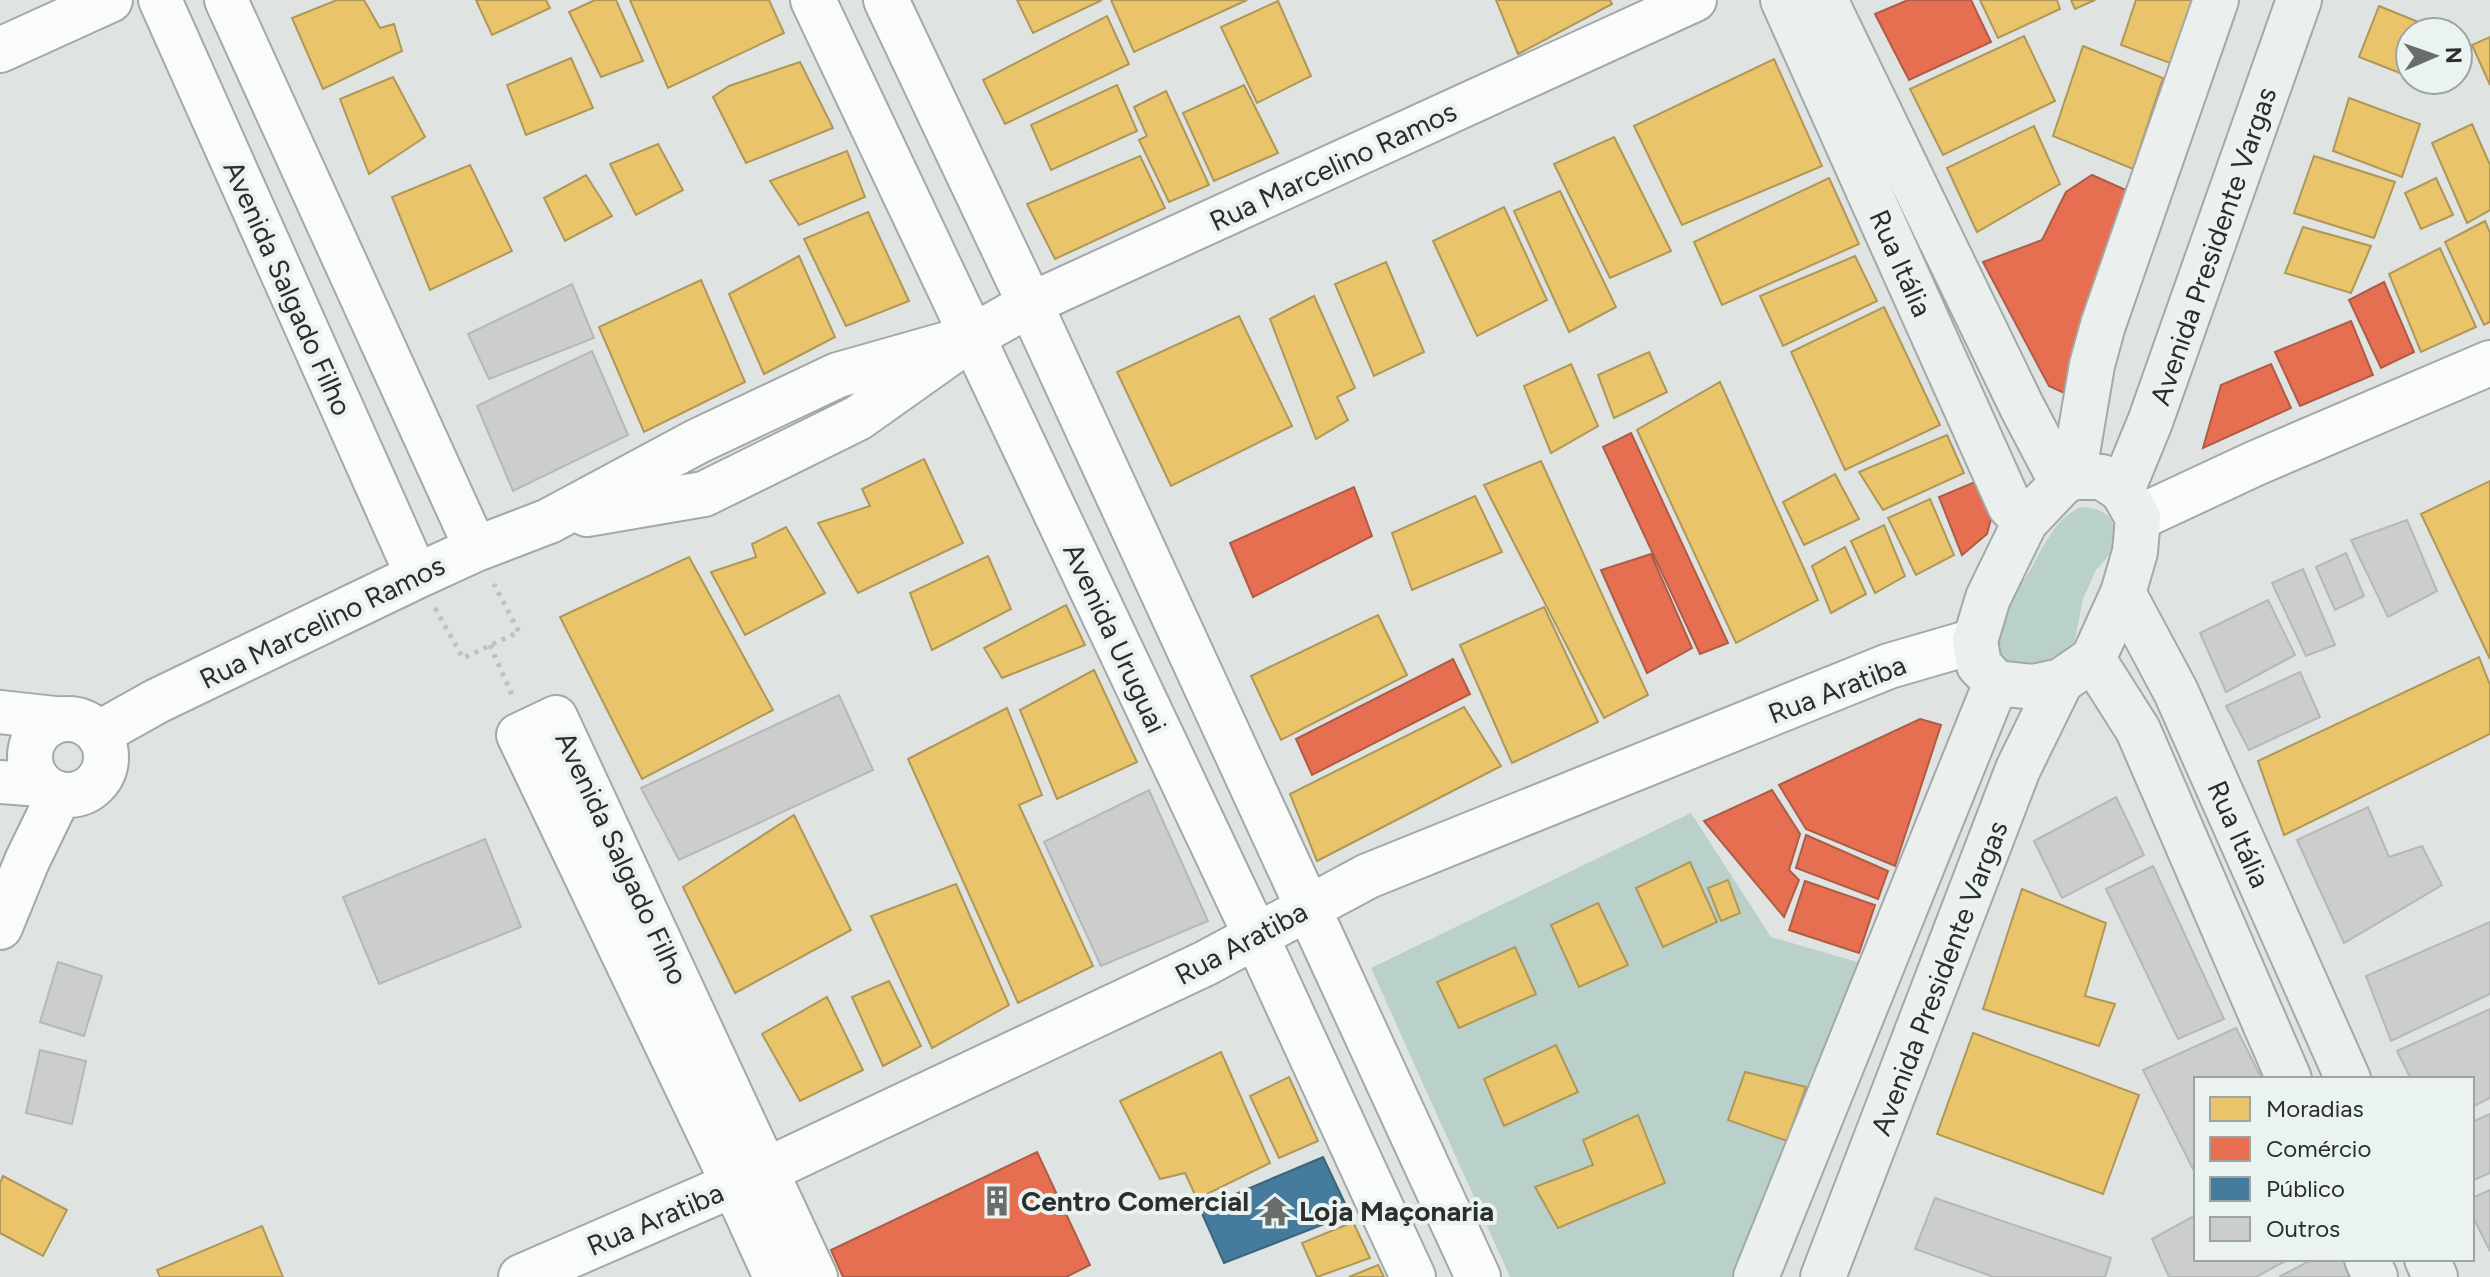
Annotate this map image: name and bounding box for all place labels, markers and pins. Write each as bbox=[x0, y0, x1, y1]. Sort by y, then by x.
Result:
building icon: Centro Comercial bbox=[980, 1184, 1014, 1218]
place label: Centro Comercial bbox=[1021, 1184, 1249, 1218]
temple icon: Loja Maçonaria bbox=[1258, 1194, 1292, 1228]
place label: Loja Maçonaria bbox=[1299, 1194, 1494, 1228]

